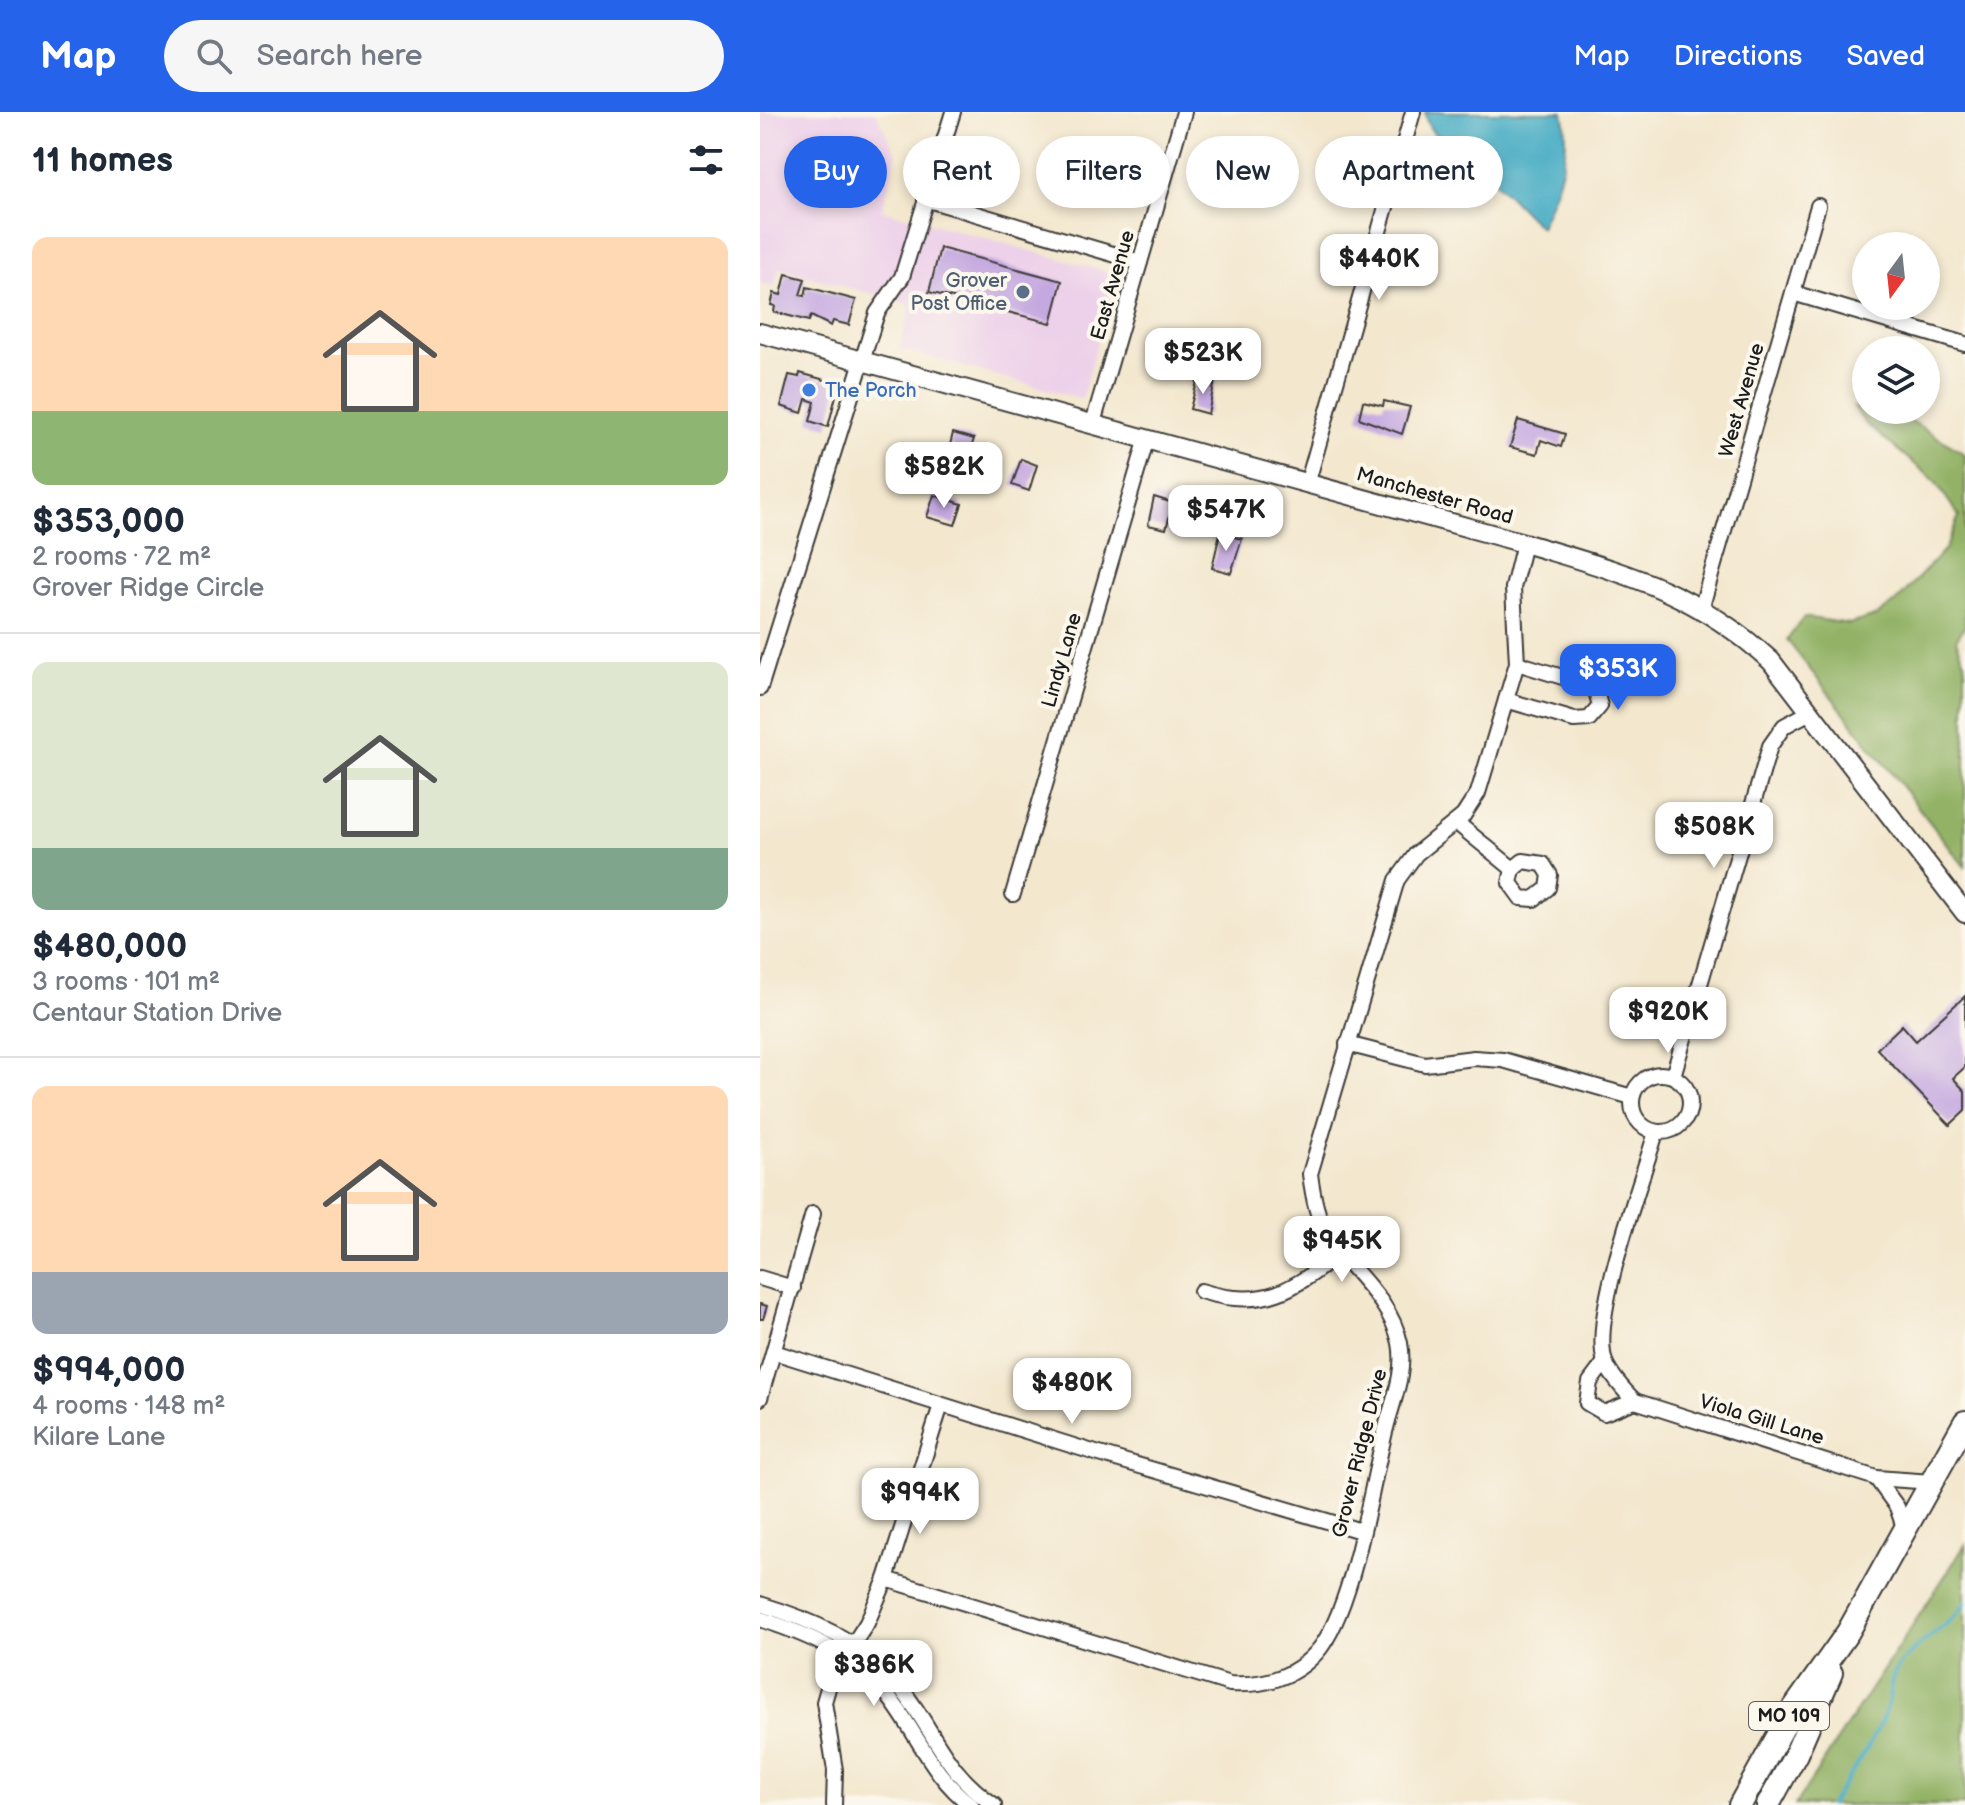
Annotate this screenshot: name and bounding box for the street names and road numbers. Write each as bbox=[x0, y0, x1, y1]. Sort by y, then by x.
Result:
street label: East Avenue bbox=[1086, 227, 1140, 343]
street label: West Avenue bbox=[1714, 340, 1770, 460]
street label: Manchester Road bbox=[1354, 462, 1516, 530]
street label: Lindy Lane bbox=[1037, 610, 1087, 710]
street label: Grover Ridge Drive bbox=[1327, 1366, 1393, 1540]
street label: Viola Gill Lane bbox=[1697, 1390, 1827, 1450]
road number: MO 109 bbox=[1749, 1702, 1829, 1730]

